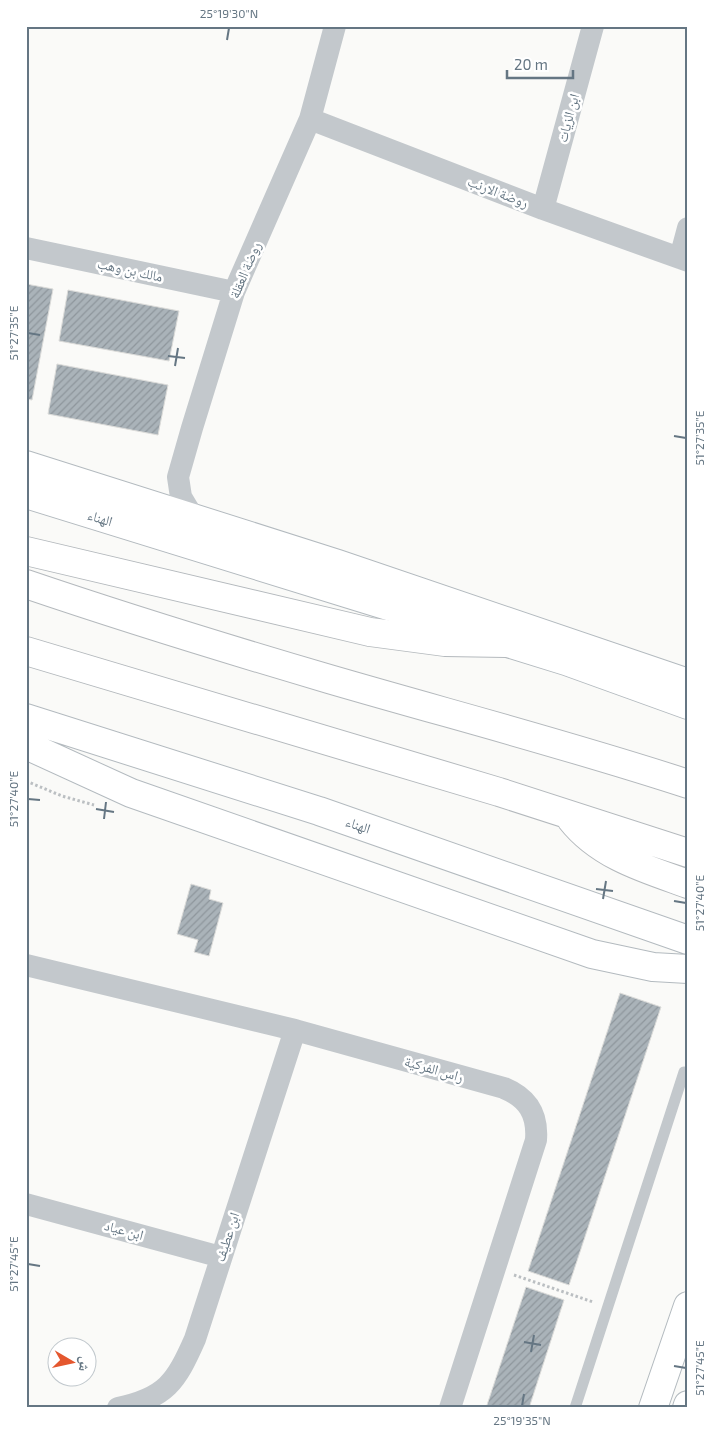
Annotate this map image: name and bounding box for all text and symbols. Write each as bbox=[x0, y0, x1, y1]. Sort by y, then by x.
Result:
text: 25°19'30"N bbox=[200, 6, 258, 20]
scale bar bbox=[507, 48, 573, 80]
text: 20 m bbox=[514, 55, 548, 73]
street label: ابن الزيات bbox=[553, 92, 583, 144]
street label: روضة الارنب bbox=[465, 172, 531, 212]
street label: روضة العقلة bbox=[225, 239, 265, 301]
street label: مالك بن وهب bbox=[96, 254, 164, 286]
text: 51°27'35"E bbox=[6, 305, 20, 361]
text: 51°27'35"E bbox=[692, 410, 706, 466]
street label: الهناء bbox=[86, 506, 115, 529]
text: 51°27'40"E bbox=[6, 771, 20, 827]
street label: الهناء bbox=[343, 812, 373, 837]
text: 51°27'40"E bbox=[692, 875, 706, 931]
street label: راس الفركية bbox=[402, 1052, 466, 1086]
street label: ابن عطيف bbox=[211, 1210, 243, 1264]
street label: ابن عياد bbox=[102, 1216, 146, 1244]
text: 51°27'45"E bbox=[6, 1236, 20, 1292]
north arrow bbox=[48, 1336, 98, 1386]
text: 51°27'45"E bbox=[692, 1340, 706, 1396]
text: ش bbox=[75, 1355, 95, 1373]
text: 25°19'35"N bbox=[493, 1413, 551, 1427]

